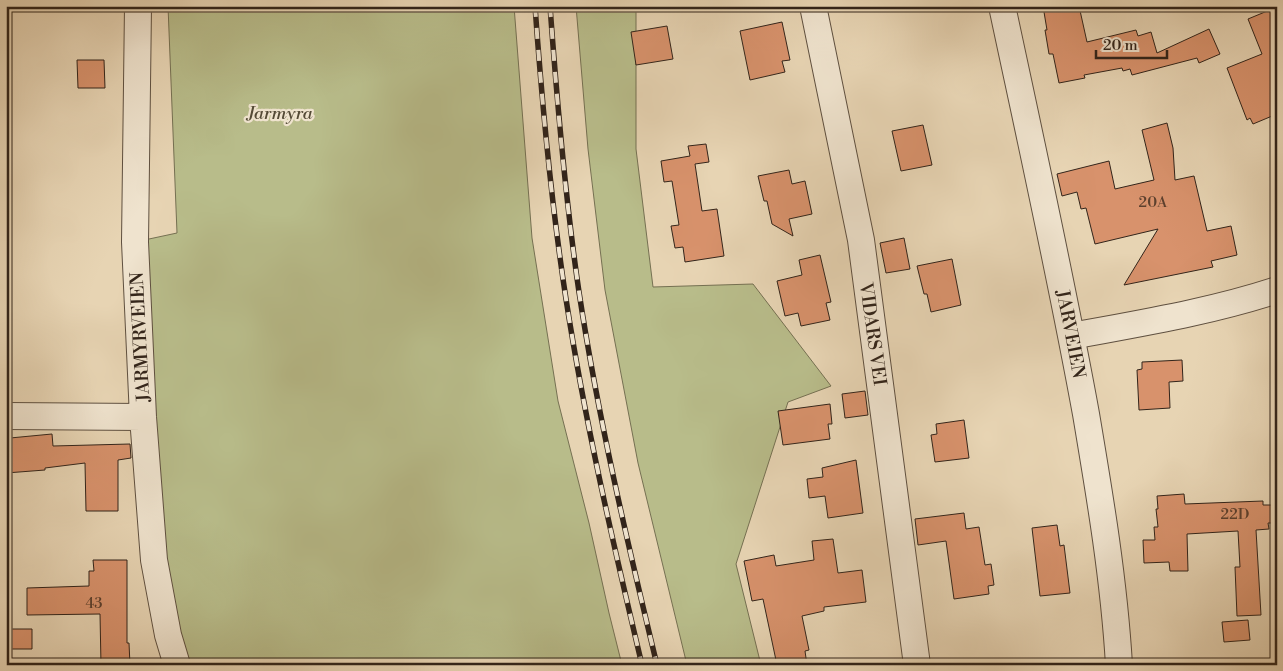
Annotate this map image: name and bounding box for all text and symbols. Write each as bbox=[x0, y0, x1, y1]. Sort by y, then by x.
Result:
scale bar bbox=[1096, 28, 1167, 60]
text: 20 m bbox=[1103, 36, 1138, 55]
park label: Jarmyra bbox=[245, 102, 314, 125]
house number: 20A bbox=[1139, 193, 1168, 212]
street label: JARMYRVEIEN bbox=[126, 271, 155, 403]
street label: VIDARS VEI bbox=[854, 280, 891, 387]
street label: JARVEIEN bbox=[1050, 287, 1090, 381]
house number: 22D bbox=[1221, 505, 1249, 524]
house number: 43 bbox=[85, 594, 103, 613]

